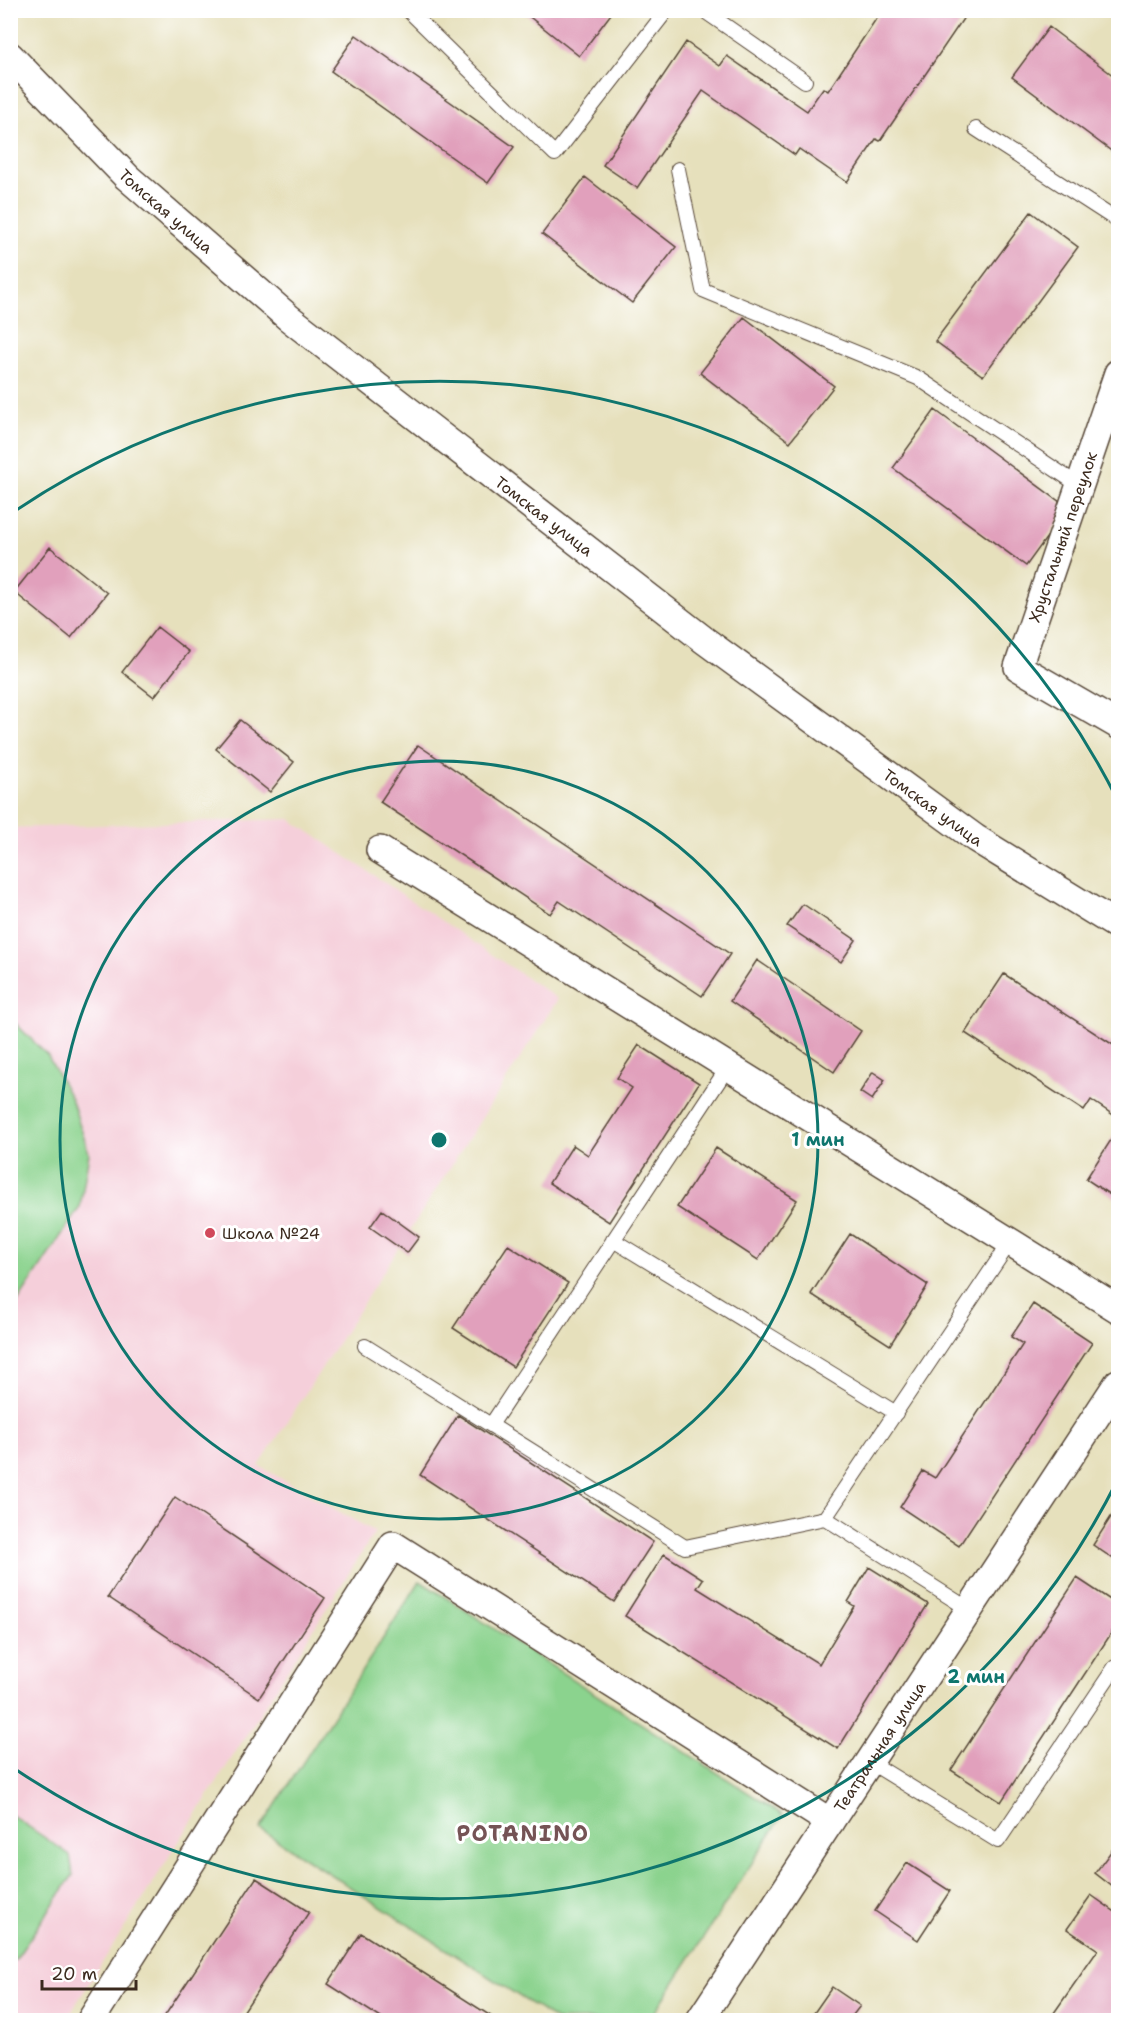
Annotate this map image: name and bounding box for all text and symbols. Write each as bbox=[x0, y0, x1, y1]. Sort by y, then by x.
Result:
street label: Томская улица bbox=[114, 164, 218, 258]
street label: Хрустальный переулок bbox=[1024, 448, 1102, 625]
street label: Томская улица bbox=[491, 471, 597, 561]
street label: Томская улица bbox=[879, 764, 987, 851]
text: 1 мин bbox=[791, 1128, 845, 1152]
centre of rings bbox=[429, 1130, 449, 1150]
place label: Школа №24 bbox=[222, 1223, 320, 1244]
marker: Школа №24 bbox=[203, 1226, 217, 1240]
text: 2 мин bbox=[947, 1665, 1005, 1689]
street label: Театральная улица bbox=[829, 1677, 930, 1816]
district label: POTANINO bbox=[457, 1819, 589, 1848]
scale bar bbox=[42, 1953, 136, 1991]
text: 20 m bbox=[51, 1962, 97, 1986]

